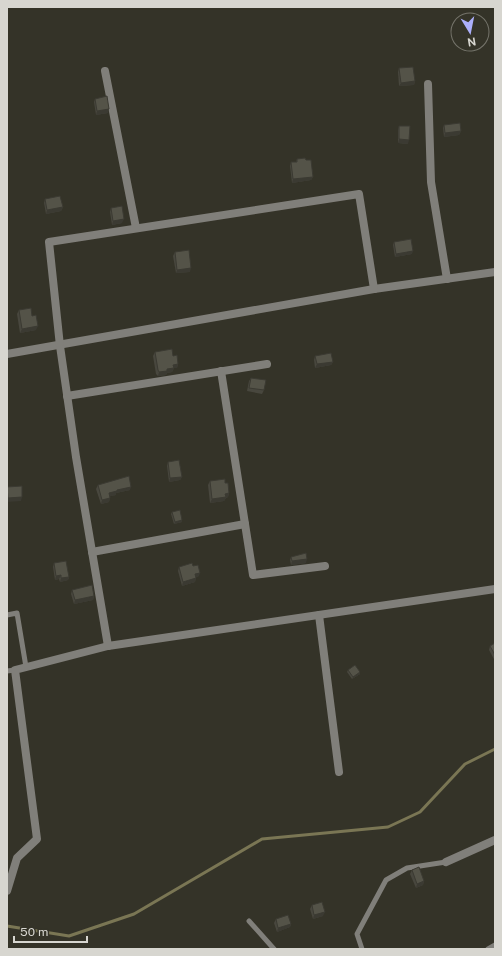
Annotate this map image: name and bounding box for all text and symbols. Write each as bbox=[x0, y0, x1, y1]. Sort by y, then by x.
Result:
north arrow bbox=[450, 12, 490, 52]
text: N bbox=[466, 35, 477, 49]
scale bar bbox=[14, 918, 87, 944]
text: 50 m bbox=[20, 925, 48, 939]

